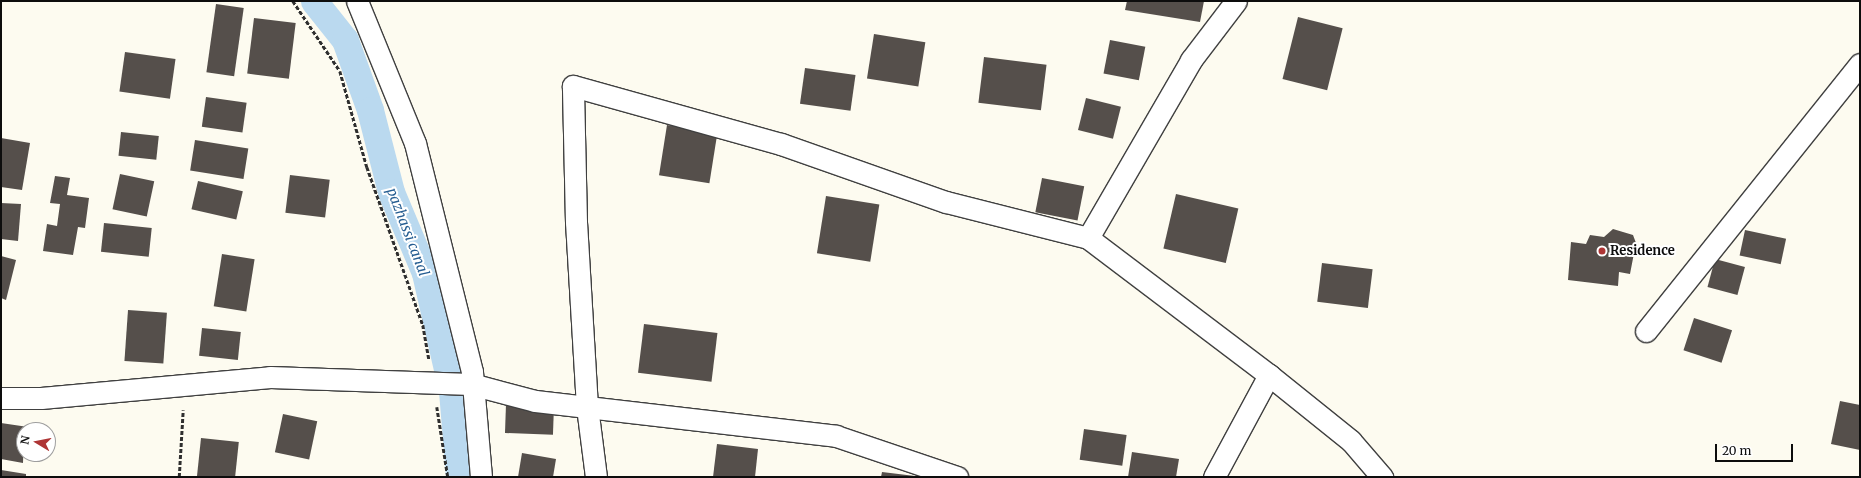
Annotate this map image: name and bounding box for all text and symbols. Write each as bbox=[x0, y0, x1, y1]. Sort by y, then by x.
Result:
water label: pazhassi canal bbox=[383, 185, 433, 279]
place label: Residence bbox=[1610, 243, 1675, 259]
marker: Residence bbox=[1597, 246, 1607, 256]
north arrow bbox=[16, 422, 56, 462]
text: N bbox=[18, 435, 33, 446]
scale bar bbox=[1717, 436, 1795, 462]
text: 20 m bbox=[1722, 443, 1751, 458]

